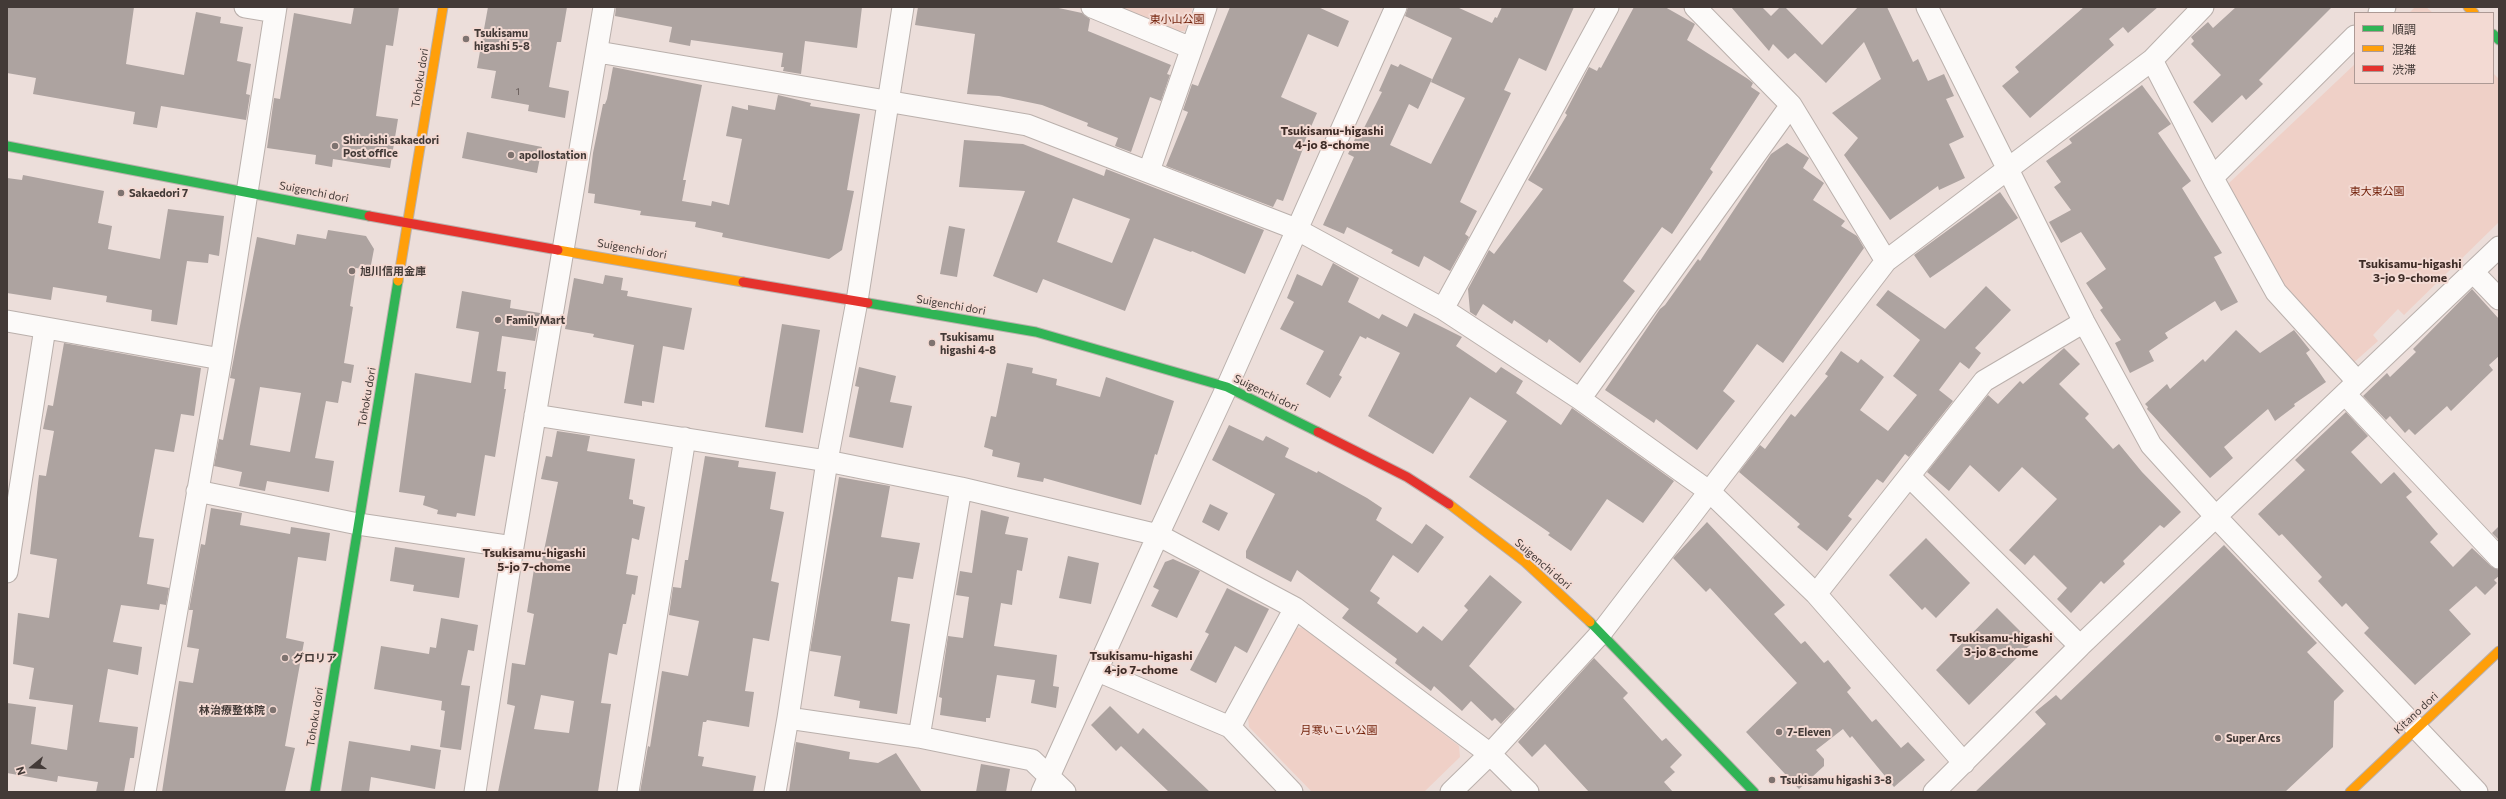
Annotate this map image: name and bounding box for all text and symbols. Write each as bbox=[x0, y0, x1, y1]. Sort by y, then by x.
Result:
park label: 東小山公園 bbox=[1150, 12, 1204, 26]
legend bbox=[2354, 12, 2494, 84]
text: 順調 bbox=[2392, 22, 2416, 36]
place label: Tsukisamu higashi 5-8 bbox=[474, 26, 530, 52]
marker: Tsukisamu higashi 5-8 bbox=[461, 34, 471, 44]
text: 混雑 bbox=[2392, 42, 2416, 56]
street label: Tohoku dori bbox=[409, 47, 431, 109]
text: 渋滞 bbox=[2392, 62, 2416, 76]
house number: 1 bbox=[516, 87, 520, 97]
district label: Tsukisamu-higashi 4-jo 8-chome bbox=[1281, 124, 1383, 152]
place label: Shiroishi sakaedori Post office bbox=[343, 133, 439, 159]
marker: Shiroishi sakaedori Post office bbox=[330, 141, 340, 151]
place label: apollostation bbox=[519, 148, 586, 162]
marker: apollostation bbox=[506, 150, 516, 160]
street label: Suigenchi dori bbox=[278, 179, 350, 205]
park label: 東大東公園 bbox=[2350, 184, 2404, 198]
place label: Sakaedori 7 bbox=[129, 186, 188, 200]
marker: Sakaedori 7 bbox=[116, 188, 126, 198]
street label: Suigenchi dori bbox=[596, 236, 668, 262]
district label: Tsukisamu-higashi 3-jo 9-chome bbox=[2359, 257, 2461, 285]
place label: 旭川信用金庫 bbox=[360, 264, 426, 278]
marker: 旭川信用金庫 bbox=[347, 266, 357, 276]
street label: Suigenchi dori bbox=[915, 292, 987, 318]
place label: FamilyMart bbox=[506, 313, 565, 327]
marker: FamilyMart bbox=[493, 315, 503, 325]
place label: Tsukisamu higashi 4-8 bbox=[940, 330, 996, 356]
marker: Tsukisamu higashi 4-8 bbox=[927, 338, 937, 348]
street label: Tohoku dori bbox=[355, 366, 379, 428]
street label: Suigenchi dori bbox=[1232, 372, 1300, 414]
street label: Suigenchi dori bbox=[1512, 536, 1574, 592]
district label: Tsukisamu-higashi 5-jo 7-chome bbox=[483, 546, 585, 574]
district label: Tsukisamu-higashi 3-jo 8-chome bbox=[1950, 631, 2052, 659]
district label: Tsukisamu-higashi 4-jo 7-chome bbox=[1090, 649, 1192, 677]
place label: グロリア bbox=[293, 651, 337, 665]
marker: グロリア bbox=[280, 653, 290, 663]
street label: Tohoku dori bbox=[304, 686, 326, 748]
street label: Kitano dori bbox=[2391, 689, 2441, 737]
place label: 林治療整体院 bbox=[199, 703, 265, 717]
marker: 林治療整体院 bbox=[268, 705, 278, 715]
park label: 月寒いこい公園 bbox=[1301, 723, 1377, 737]
place label: 7-Eleven bbox=[1787, 725, 1831, 739]
marker: 7-Eleven bbox=[1774, 727, 1784, 737]
place label: Super Arcs bbox=[2226, 731, 2281, 745]
marker: Super Arcs bbox=[2213, 733, 2223, 743]
north arrow bbox=[12, 747, 52, 787]
text: N bbox=[13, 765, 28, 777]
place label: Tsukisamu higashi 3-8 bbox=[1780, 773, 1892, 787]
marker: Tsukisamu higashi 3-8 bbox=[1767, 775, 1777, 785]

